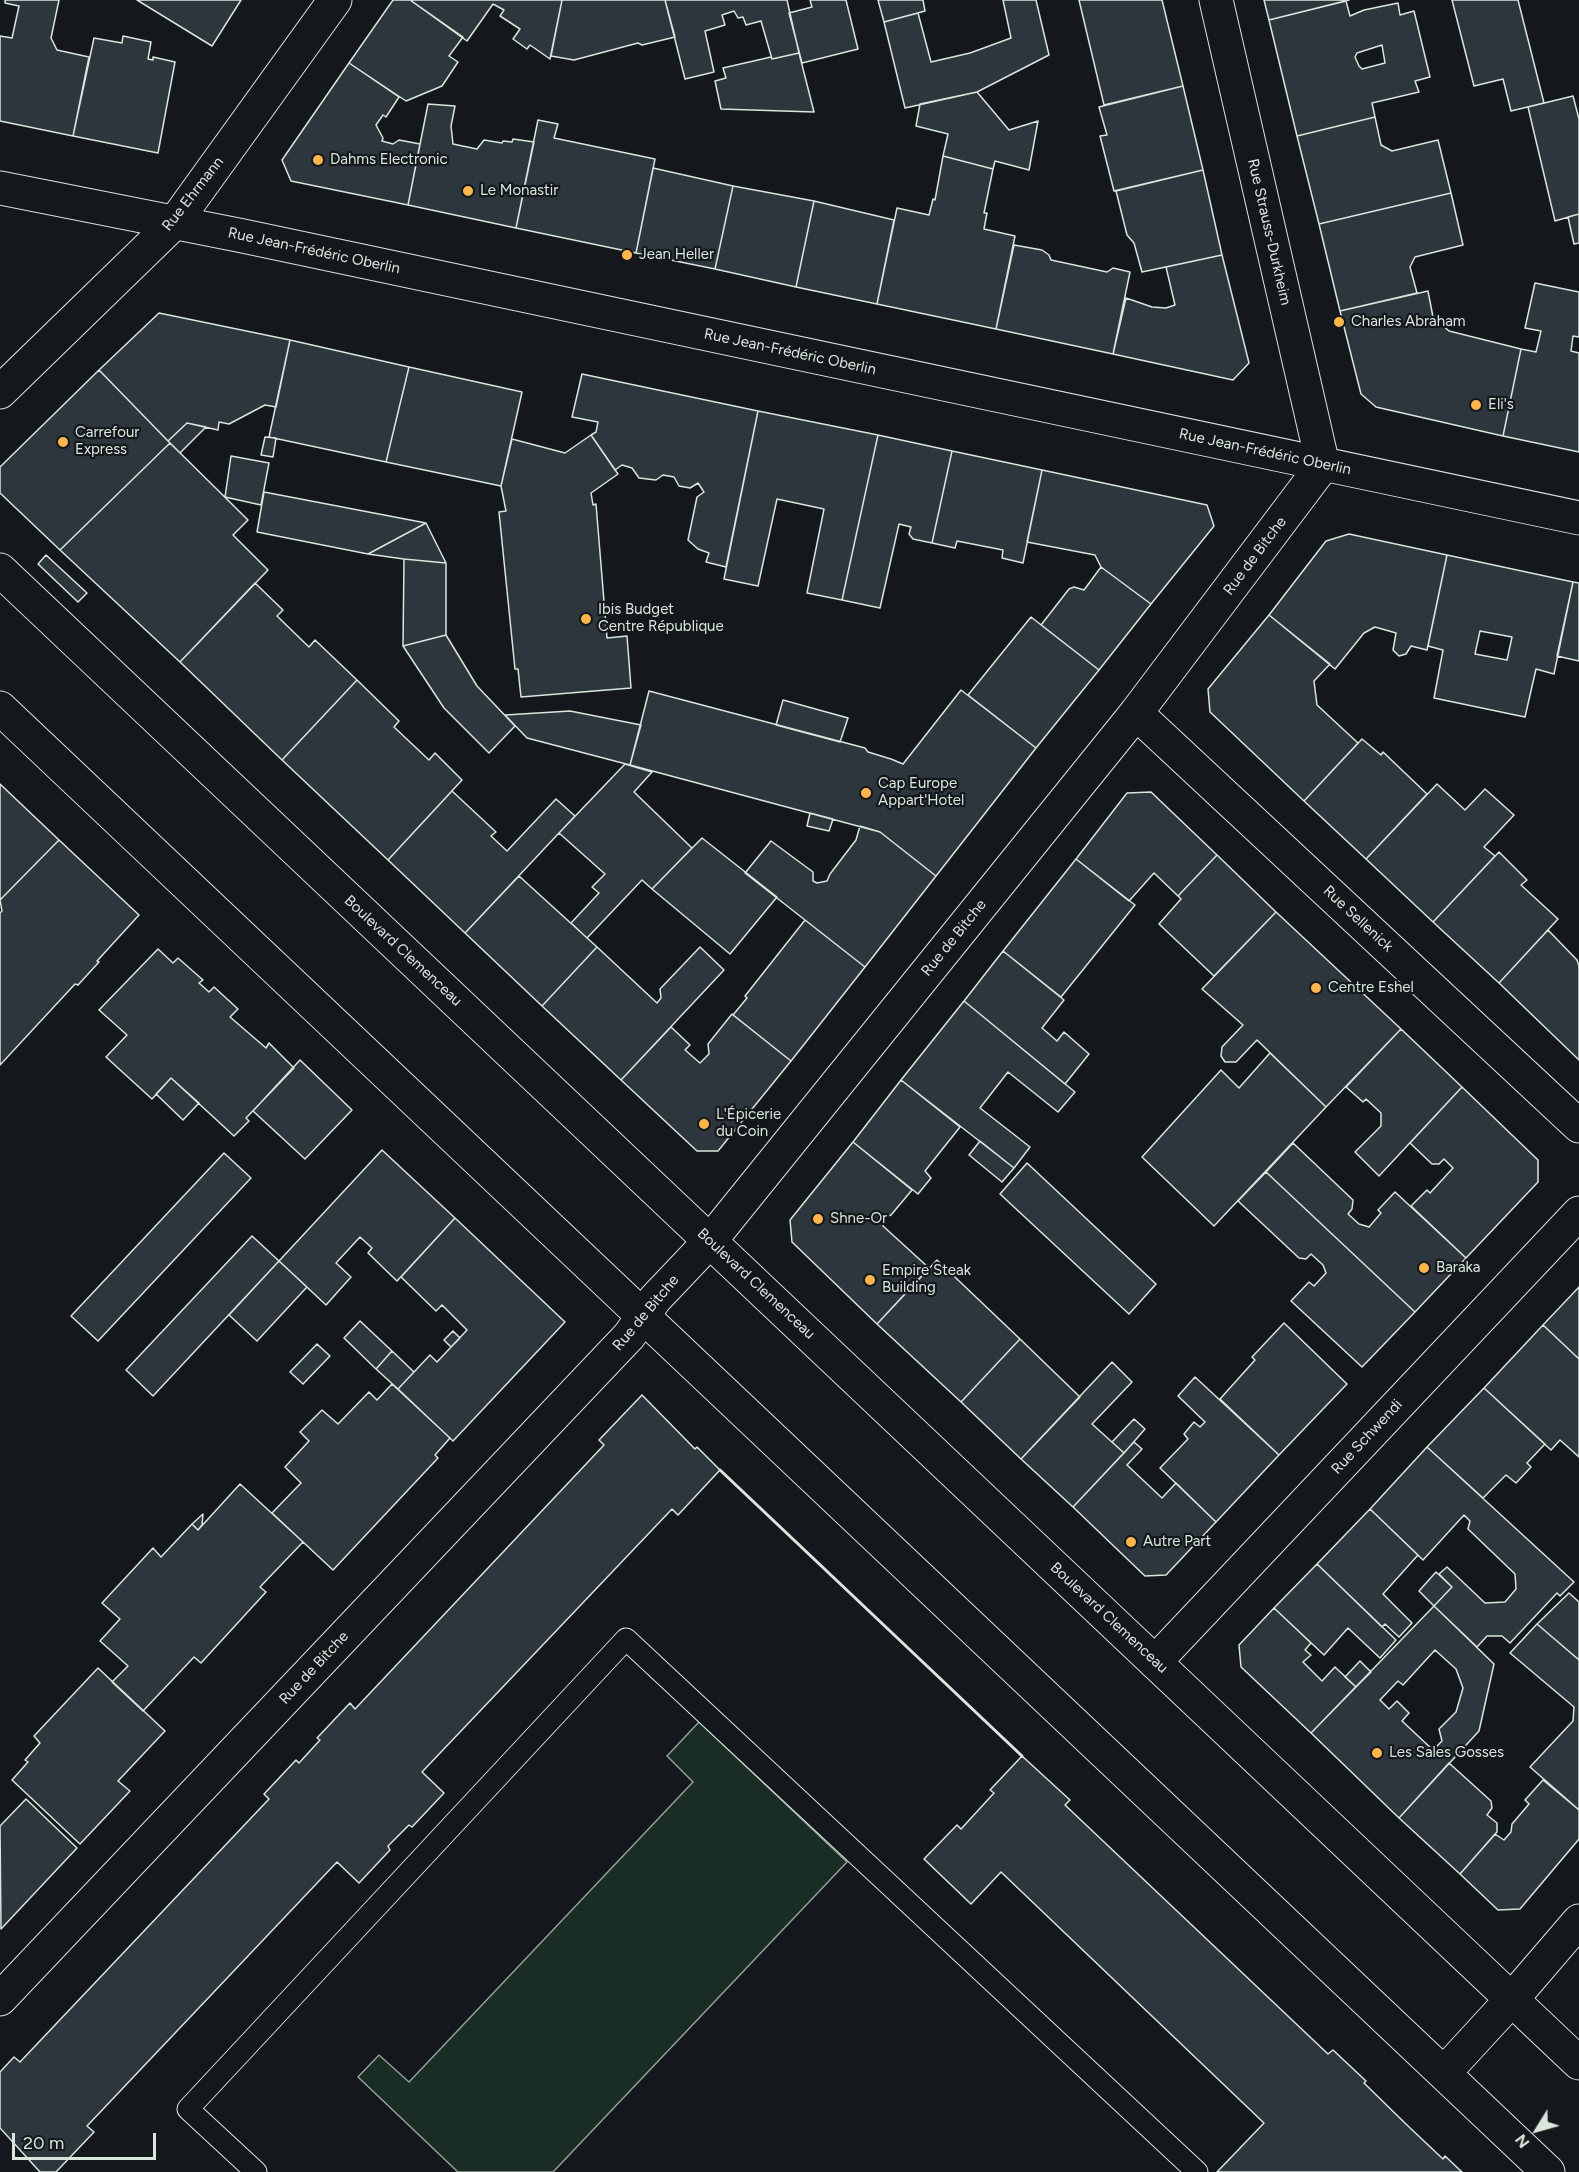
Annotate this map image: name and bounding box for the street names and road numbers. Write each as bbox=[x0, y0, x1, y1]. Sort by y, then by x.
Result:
street label: Rue Ehrmann bbox=[158, 153, 228, 235]
street label: Rue Strauss-Durkheim bbox=[1243, 157, 1295, 307]
street label: Rue Jean-Frédéric Oberlin bbox=[226, 224, 402, 278]
street label: Rue Jean-Frédéric Oberlin bbox=[702, 325, 878, 379]
street label: Rue Jean-Frédéric Oberlin bbox=[1177, 425, 1353, 479]
street label: Rue de Bitche bbox=[1220, 513, 1290, 599]
street label: Rue Sellenick bbox=[1319, 882, 1397, 956]
street label: Boulevard Clemenceau bbox=[340, 892, 466, 1010]
street label: Rue de Bitche bbox=[918, 896, 990, 980]
street label: Boulevard Clemenceau bbox=[693, 1225, 819, 1343]
street label: Rue de Bitche bbox=[609, 1271, 683, 1355]
street label: Rue Schwendi bbox=[1328, 1396, 1406, 1478]
street label: Boulevard Clemenceau bbox=[1046, 1559, 1172, 1677]
street label: Rue de Bitche bbox=[276, 1628, 352, 1708]

